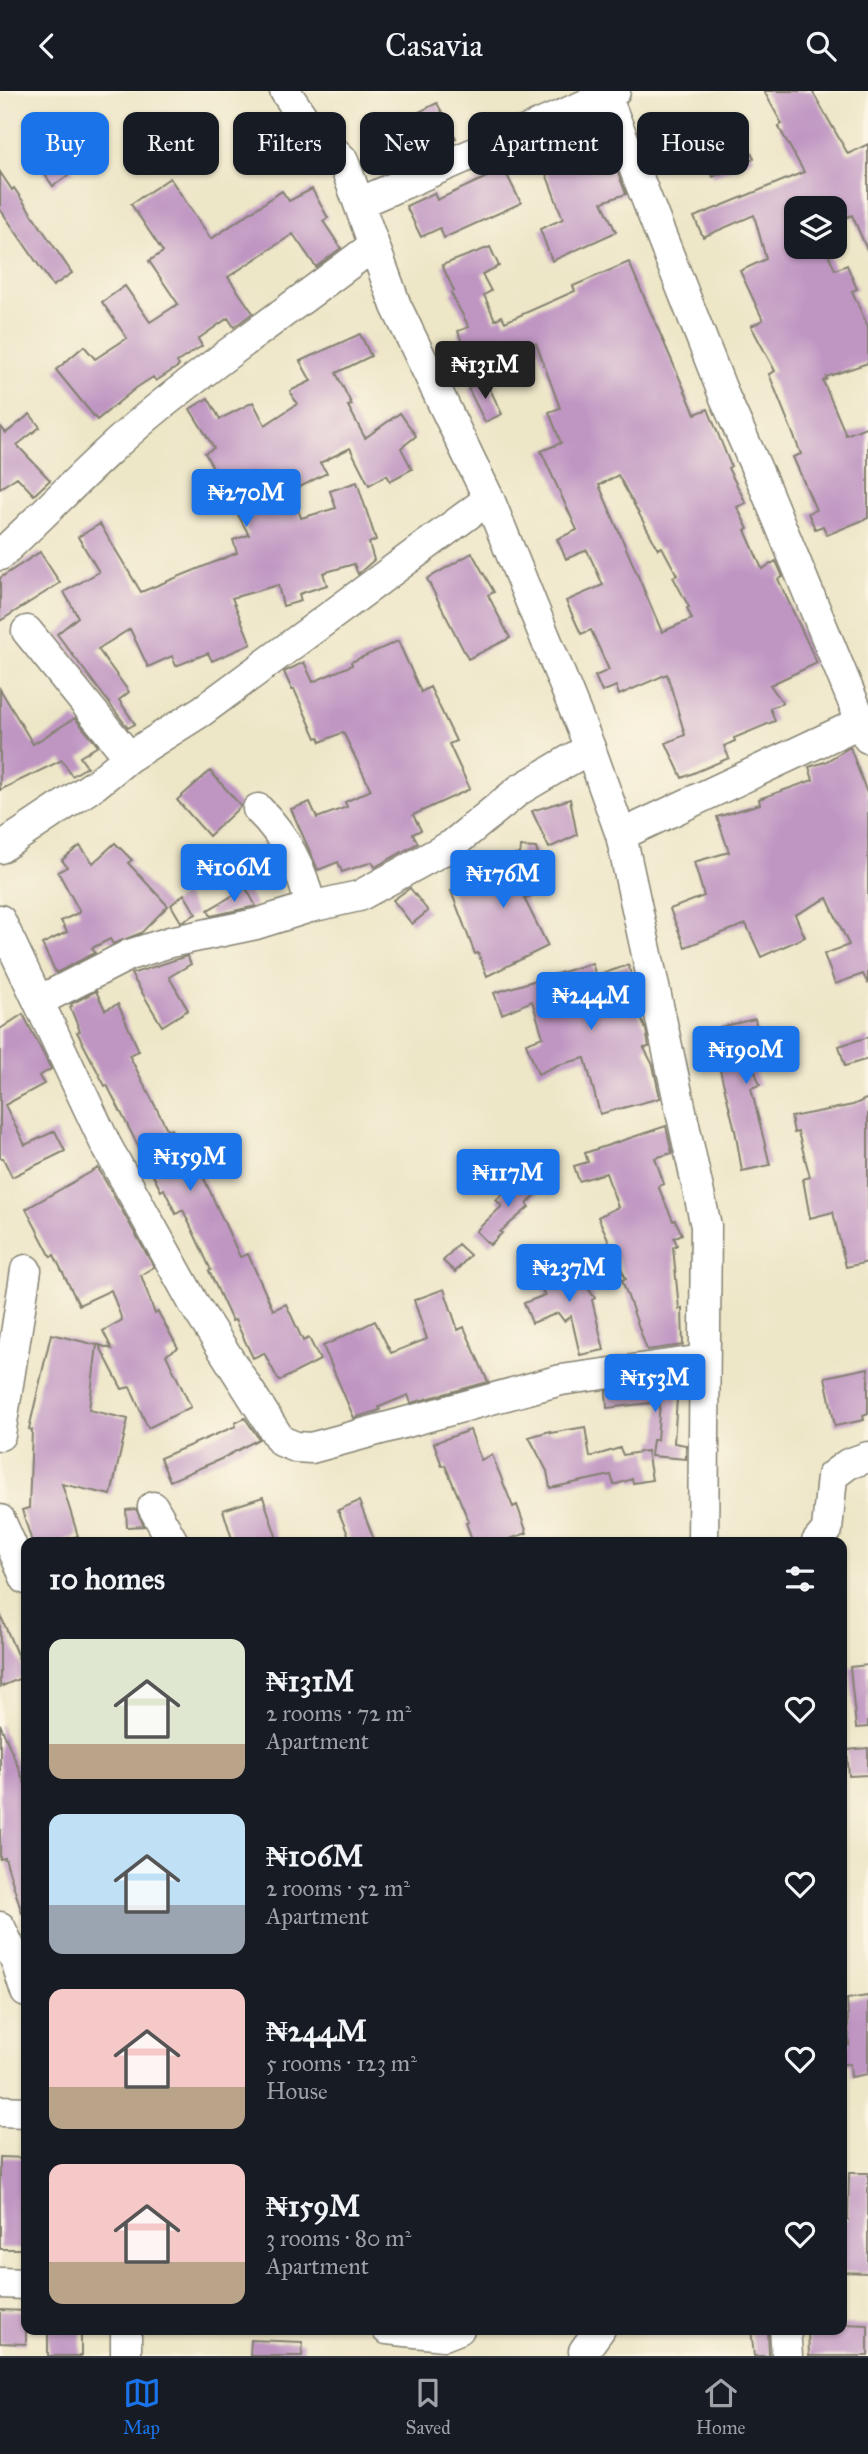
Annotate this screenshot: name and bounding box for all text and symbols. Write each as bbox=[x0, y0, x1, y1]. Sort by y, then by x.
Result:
text: Casavia bbox=[385, 26, 483, 65]
icon: back bbox=[28, 27, 66, 65]
icon: search bbox=[802, 27, 840, 65]
chip: Buy bbox=[21, 112, 109, 175]
chip: Rent bbox=[123, 112, 219, 175]
chip: Filters bbox=[233, 112, 346, 175]
chip: New bbox=[360, 112, 454, 175]
chip: Apartment bbox=[468, 112, 623, 175]
chip: House bbox=[637, 112, 749, 175]
map controls bbox=[784, 196, 847, 259]
button: layers bbox=[784, 196, 847, 259]
pin: ₦131M bbox=[436, 341, 534, 401]
text: ₦131M bbox=[451, 350, 519, 378]
pin: ₦270M bbox=[197, 469, 295, 529]
text: ₦270M bbox=[208, 478, 284, 506]
pin: ₦106M bbox=[185, 845, 283, 904]
pin: ₦176M bbox=[454, 851, 552, 910]
text: ₦106M bbox=[197, 853, 271, 881]
text: ₦176M bbox=[466, 859, 540, 887]
pin: ₦244M bbox=[542, 972, 640, 1032]
text: ₦244M bbox=[552, 981, 630, 1009]
pin: ₦190M bbox=[697, 1027, 795, 1086]
text: ₦190M bbox=[709, 1035, 783, 1063]
pin: ₦159M bbox=[141, 1133, 239, 1193]
text: ₦159M bbox=[154, 1142, 226, 1170]
pin: ₦117M bbox=[459, 1149, 557, 1209]
text: ₦117M bbox=[473, 1158, 543, 1186]
pin: ₦237M bbox=[520, 1245, 618, 1304]
text: ₦237M bbox=[532, 1253, 606, 1281]
pin: ₦153M bbox=[606, 1355, 704, 1414]
text: ₦153M bbox=[620, 1363, 690, 1391]
icon: filters bbox=[781, 1560, 819, 1598]
text: 10 homes bbox=[49, 1561, 165, 1597]
text: ₦131M bbox=[266, 1663, 354, 1699]
icon: home bbox=[105, 1667, 189, 1751]
icon: heart bbox=[781, 1690, 819, 1728]
text: 2 rooms · 72 m² bbox=[266, 1699, 411, 1727]
text: Apartment bbox=[266, 1727, 369, 1755]
text: ₦106M bbox=[266, 1838, 363, 1874]
icon: home bbox=[105, 1842, 189, 1926]
icon: heart bbox=[781, 1865, 819, 1903]
text: 2 rooms · 52 m² bbox=[266, 1874, 410, 1902]
text: Apartment bbox=[266, 1902, 369, 1930]
text: ₦244M bbox=[266, 2013, 367, 2049]
icon: home bbox=[105, 2017, 189, 2101]
icon: heart bbox=[781, 2040, 819, 2078]
text: 5 rooms · 123 m² bbox=[266, 2049, 417, 2077]
text: House bbox=[266, 2077, 328, 2105]
text: ₦159M bbox=[266, 2188, 360, 2224]
icon: home bbox=[105, 2192, 189, 2276]
icon: heart bbox=[781, 2215, 819, 2253]
text: 3 rooms · 80 m² bbox=[266, 2224, 411, 2252]
text: Apartment bbox=[266, 2252, 369, 2280]
tab: Map bbox=[123, 2374, 161, 2439]
tab: Saved bbox=[406, 2374, 451, 2439]
tab: Home bbox=[696, 2374, 745, 2439]

